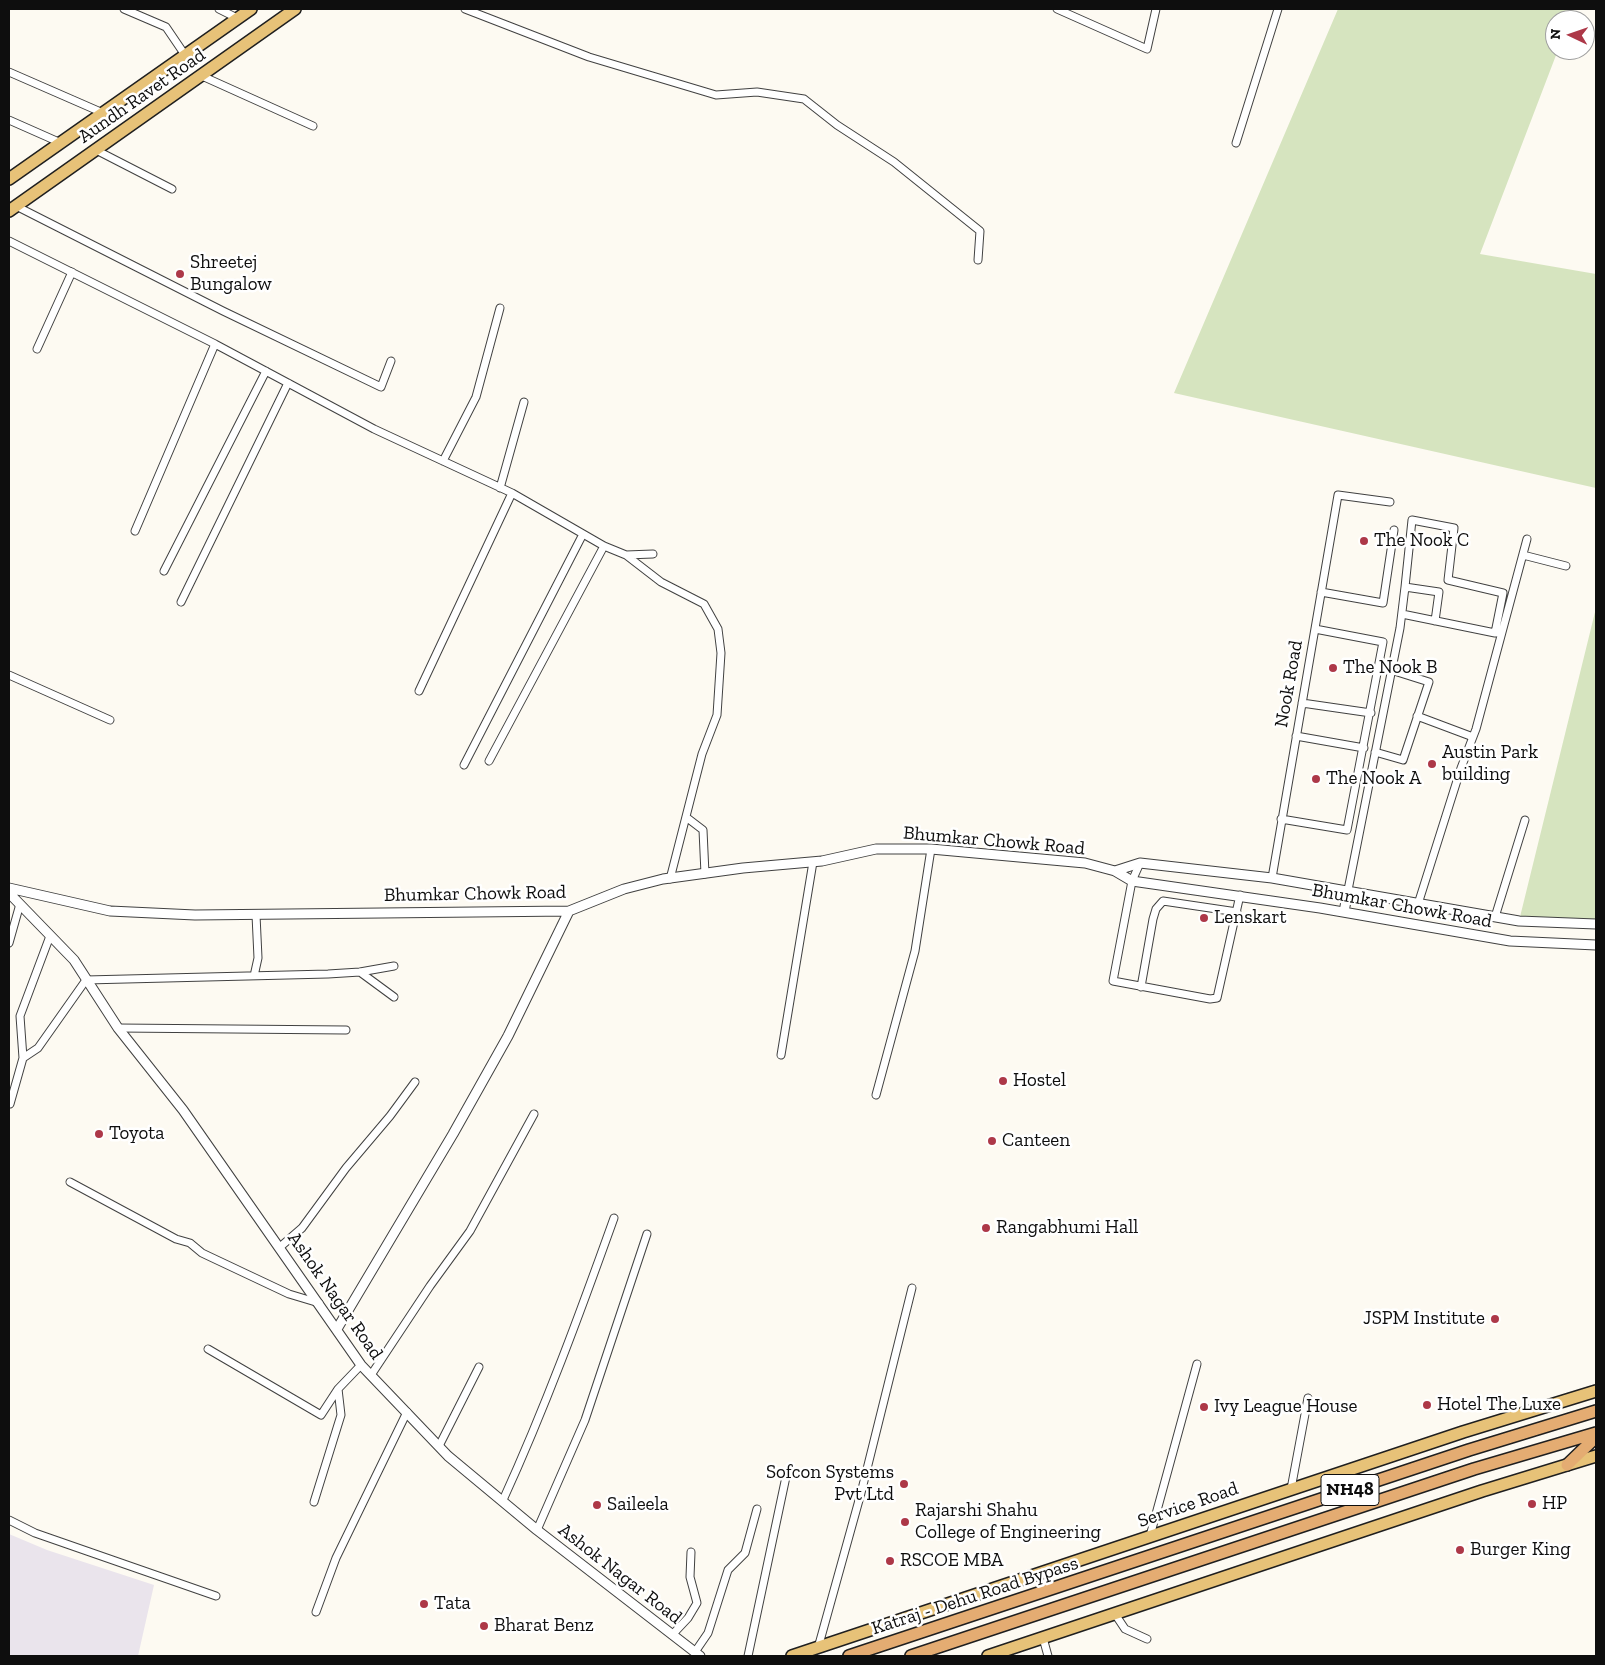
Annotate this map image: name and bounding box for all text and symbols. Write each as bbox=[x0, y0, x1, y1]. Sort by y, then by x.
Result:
north arrow bbox=[1545, 10, 1595, 60]
text: N bbox=[1547, 28, 1564, 40]
street label: Aundh Ravet Road bbox=[74, 44, 210, 148]
place label: Shreetej Bungalow bbox=[190, 252, 272, 296]
marker: Shreetej Bungalow bbox=[174, 268, 186, 280]
place label: The Nook C bbox=[1374, 530, 1469, 552]
marker: The Nook C bbox=[1358, 535, 1370, 547]
street label: Nook Road bbox=[1270, 639, 1308, 729]
place label: The Nook B bbox=[1343, 657, 1437, 679]
marker: The Nook B bbox=[1327, 662, 1339, 674]
place label: Austin Park building bbox=[1442, 742, 1538, 786]
marker: Austin Park building bbox=[1426, 758, 1438, 770]
place label: The Nook A bbox=[1326, 768, 1421, 790]
marker: The Nook A bbox=[1310, 773, 1322, 785]
street label: Bhumkar Chowk Road bbox=[902, 822, 1086, 860]
street label: Bhumkar Chowk Road bbox=[1310, 879, 1494, 933]
street label: Bhumkar Chowk Road bbox=[384, 881, 566, 907]
place label: Lenskart bbox=[1214, 907, 1287, 929]
marker: Lenskart bbox=[1198, 912, 1210, 924]
place label: Hostel bbox=[1013, 1070, 1066, 1092]
marker: Hostel bbox=[997, 1075, 1009, 1087]
place label: Toyota bbox=[109, 1123, 164, 1145]
marker: Toyota bbox=[93, 1128, 105, 1140]
place label: Canteen bbox=[1002, 1130, 1070, 1152]
marker: Canteen bbox=[986, 1135, 998, 1147]
place label: Rangabhumi Hall bbox=[996, 1217, 1138, 1239]
marker: Rangabhumi Hall bbox=[980, 1222, 992, 1234]
street label: Ashok Nagar Road bbox=[282, 1228, 388, 1364]
place label: JSPM Institute bbox=[1363, 1308, 1485, 1330]
marker: JSPM Institute bbox=[1489, 1313, 1501, 1325]
place label: Hotel The Luxe bbox=[1437, 1394, 1561, 1416]
place label: Ivy League House bbox=[1214, 1396, 1358, 1418]
marker: Hotel The Luxe bbox=[1421, 1399, 1433, 1411]
marker: Ivy League House bbox=[1198, 1401, 1210, 1413]
place label: Sofcon Systems Pvt Ltd bbox=[766, 1462, 894, 1506]
road number: NH48 bbox=[1321, 1474, 1379, 1506]
street label: Service Road bbox=[1135, 1477, 1241, 1533]
marker: Sofcon Systems Pvt Ltd bbox=[898, 1478, 910, 1490]
place label: HP bbox=[1542, 1493, 1567, 1515]
place label: Saileela bbox=[607, 1494, 669, 1516]
marker: HP bbox=[1526, 1498, 1538, 1510]
marker: Saileela bbox=[591, 1499, 603, 1511]
place label: Rajarshi Shahu College of Engineering bbox=[915, 1500, 1101, 1544]
marker: Rajarshi Shahu College of Engineering bbox=[899, 1516, 911, 1528]
street label: Ashok Nagar Road bbox=[554, 1519, 686, 1629]
place label: Burger King bbox=[1470, 1539, 1571, 1561]
marker: Burger King bbox=[1454, 1544, 1466, 1556]
place label: RSCOE MBA bbox=[900, 1550, 1003, 1572]
street label: Katraj - Dehu Road Bypass bbox=[869, 1552, 1081, 1640]
marker: RSCOE MBA bbox=[884, 1555, 896, 1567]
place label: Tata bbox=[434, 1593, 471, 1615]
marker: Tata bbox=[418, 1598, 430, 1610]
place label: Bharat Benz bbox=[494, 1615, 594, 1637]
marker: Bharat Benz bbox=[478, 1620, 490, 1632]

